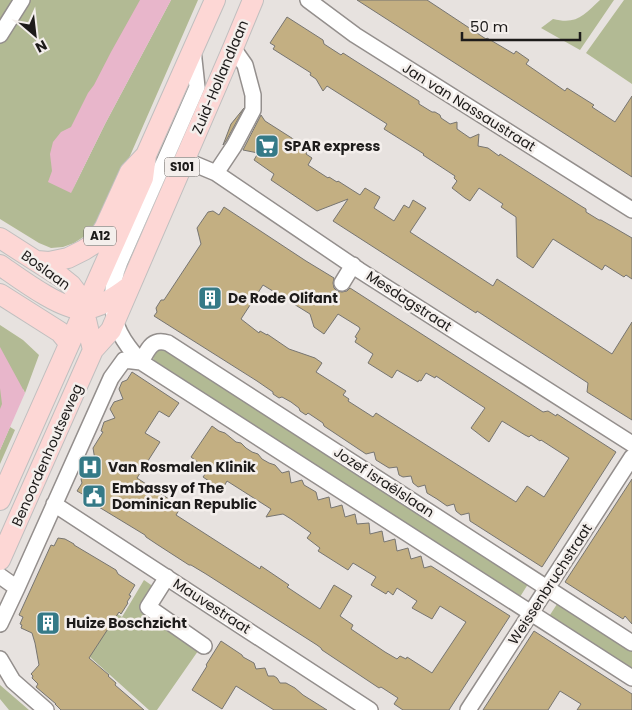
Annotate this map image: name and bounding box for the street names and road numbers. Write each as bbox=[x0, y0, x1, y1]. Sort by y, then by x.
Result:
street label: Zuid-Hollandlaan bbox=[187, 17, 253, 137]
street label: Jan van Nassaustraat bbox=[399, 58, 539, 156]
road number: S101 bbox=[164, 158, 200, 176]
road number: A12 bbox=[84, 227, 116, 246]
street label: Boslaan bbox=[17, 245, 75, 295]
street label: Mesdagstraat bbox=[362, 266, 456, 336]
street label: Benoordenhoutseweg bbox=[7, 381, 87, 529]
street label: Jozef Israëlslaan bbox=[330, 442, 438, 522]
street label: Weissenbruchstraat bbox=[503, 520, 597, 648]
street label: Mauvestraat bbox=[169, 573, 255, 639]

